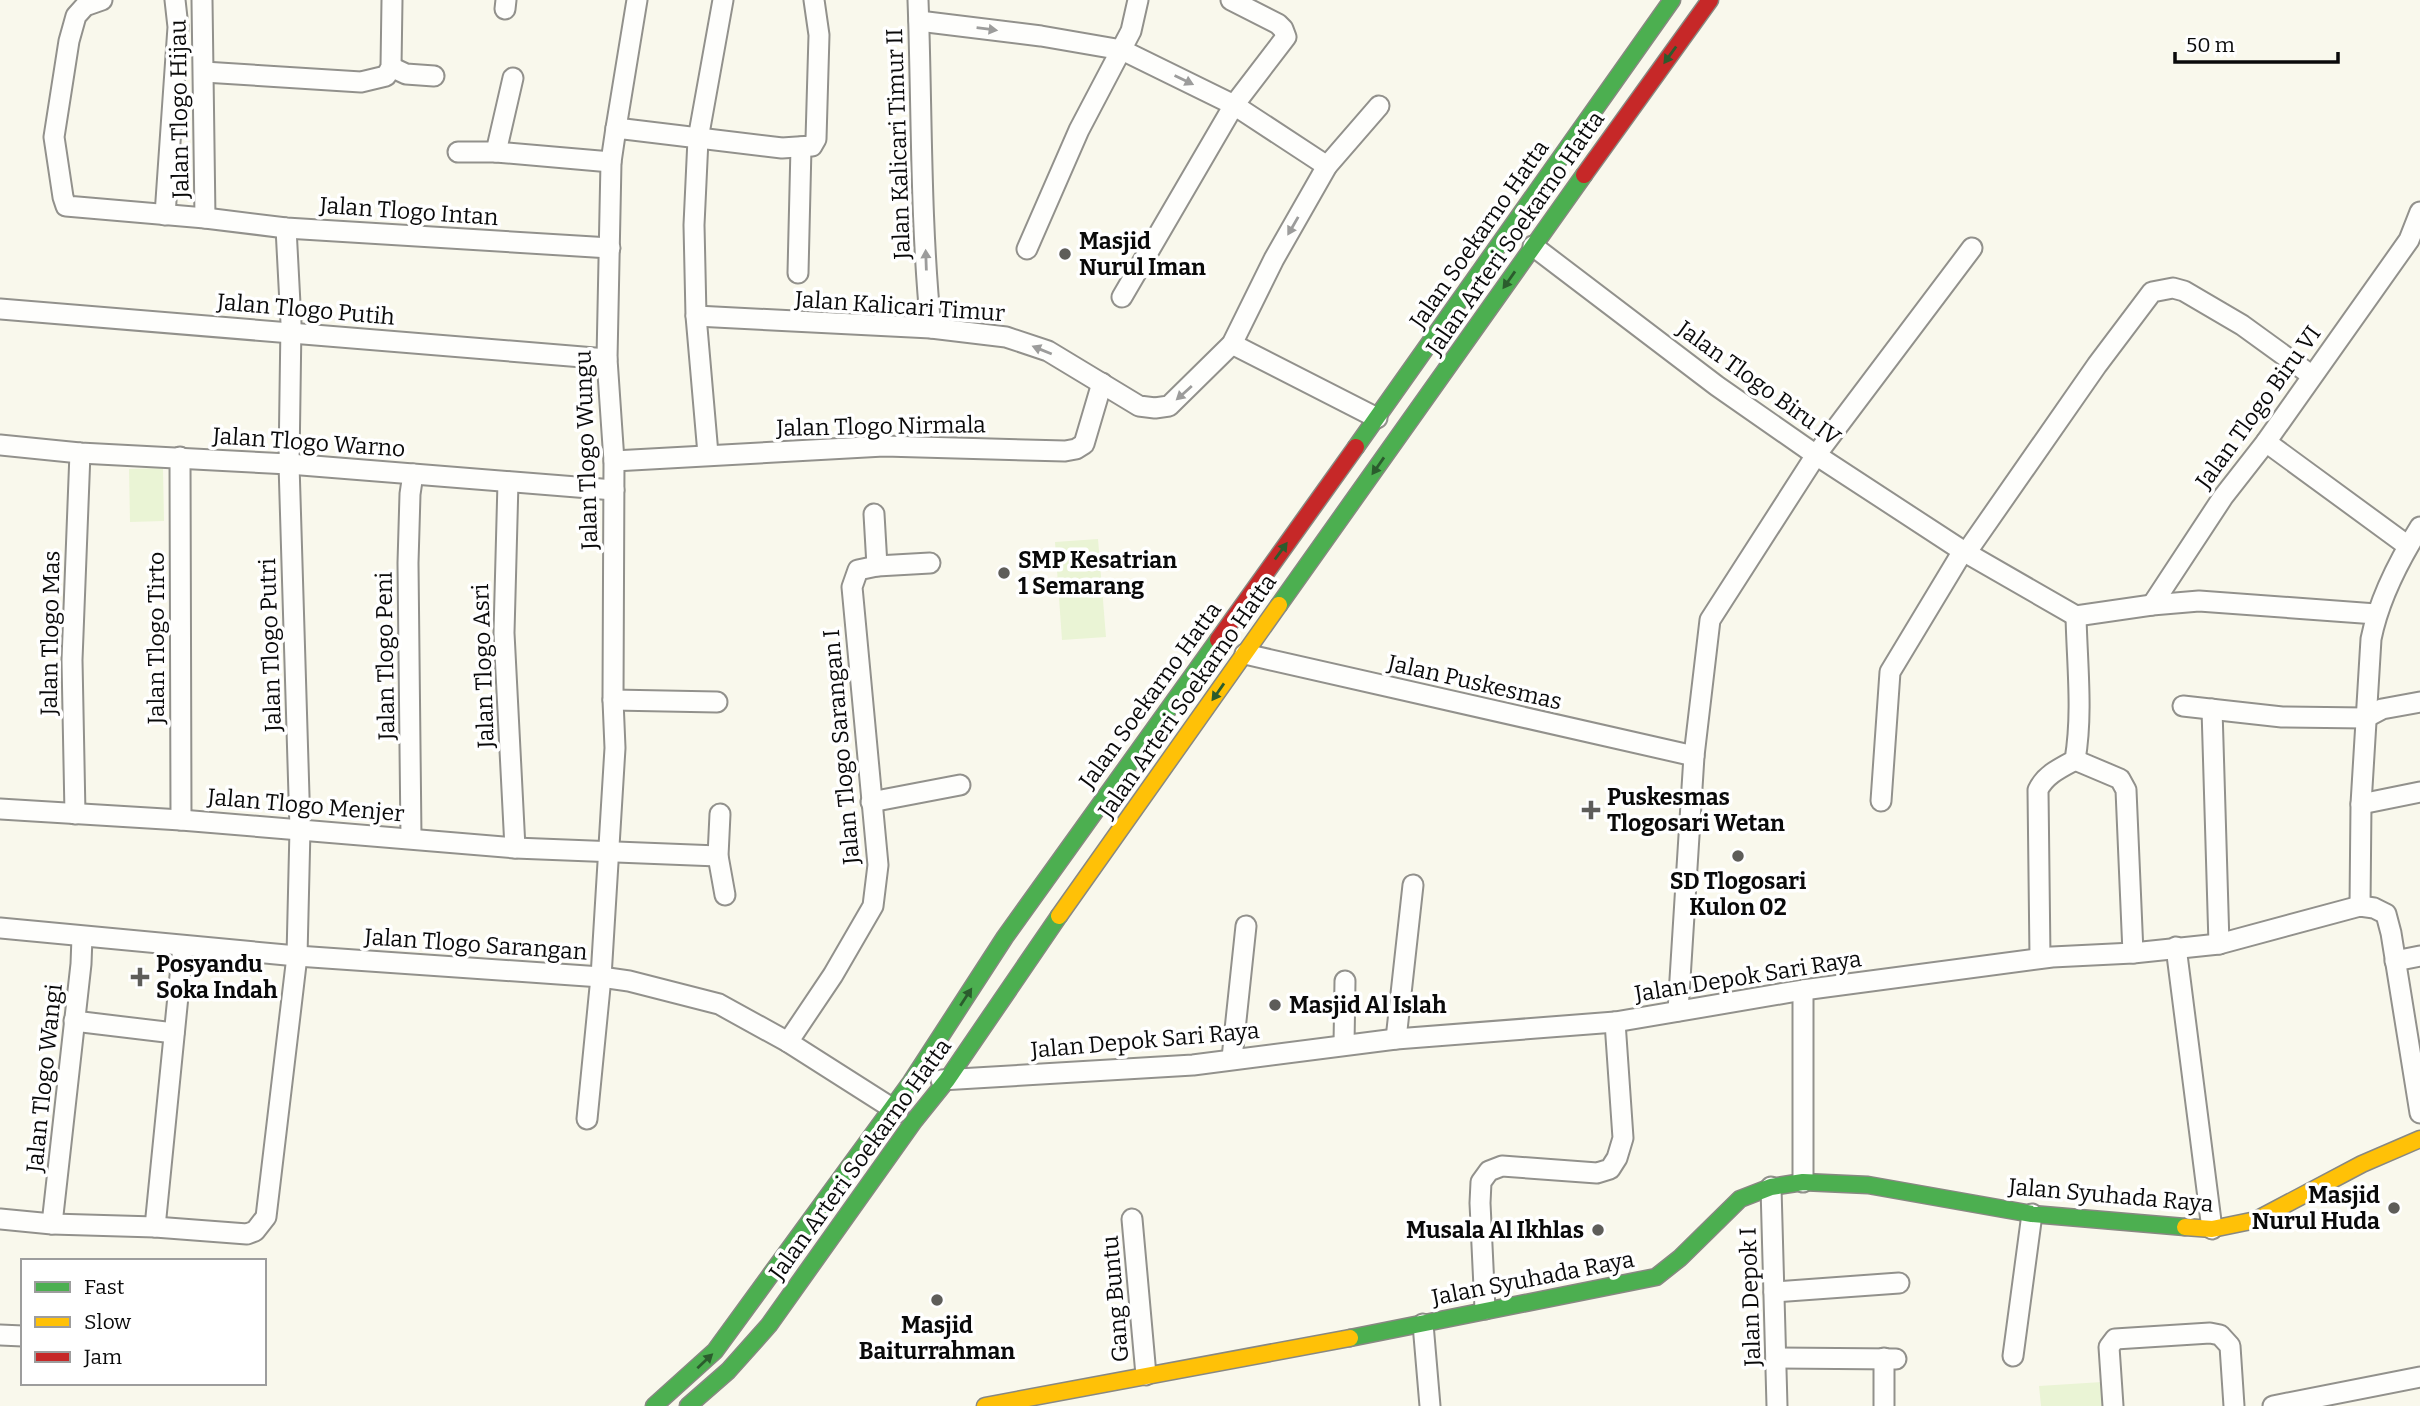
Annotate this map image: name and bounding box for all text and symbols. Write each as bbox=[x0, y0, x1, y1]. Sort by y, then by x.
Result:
street label: Jalan Tlogo Hijau bbox=[163, 19, 195, 200]
scale bar bbox=[2175, 21, 2338, 65]
one-way arrow bbox=[976, 23, 998, 34]
street label: Jalan Kalicari Timur II bbox=[880, 28, 916, 261]
text: 50 m bbox=[2186, 32, 2235, 58]
one-way arrow bbox=[1663, 46, 1677, 65]
one-way arrow bbox=[1174, 74, 1194, 85]
street label: Jalan Arteri Soekarno Hatta bbox=[1419, 105, 1610, 361]
street label: Jalan Soekarno Hatta bbox=[1403, 134, 1555, 335]
street label: Jalan Tlogo Intan bbox=[318, 191, 500, 231]
one-way arrow bbox=[1287, 216, 1299, 235]
place label: Masjid Nurul Iman bbox=[1079, 227, 1206, 281]
marker: Masjid Nurul Iman bbox=[1057, 246, 1073, 262]
one-way arrow bbox=[920, 249, 931, 271]
one-way arrow bbox=[1502, 271, 1516, 289]
street label: Jalan Kalicari Timur bbox=[793, 285, 1006, 327]
street label: Jalan Tlogo Putih bbox=[215, 287, 396, 331]
street label: Jalan Tlogo Biru IV bbox=[1671, 314, 1846, 452]
street label: Jalan Tlogo Biru VI bbox=[2189, 320, 2327, 495]
one-way arrow bbox=[1031, 344, 1052, 355]
street label: Jalan Tlogo Wungu bbox=[569, 350, 604, 551]
one-way arrow bbox=[1175, 385, 1192, 400]
street label: Jalan Tlogo Nirmala bbox=[775, 410, 986, 442]
street label: Jalan Tlogo Warno bbox=[211, 421, 406, 463]
one-way arrow bbox=[1371, 457, 1385, 475]
one-way arrow bbox=[1274, 542, 1288, 560]
place label: SMP Kesatrian 1 Semarang bbox=[1018, 546, 1177, 600]
street label: Jalan Tlogo Mas bbox=[35, 550, 65, 717]
street label: Jalan Tlogo Tirto bbox=[142, 552, 170, 725]
street label: Jalan Tlogo Putri bbox=[253, 557, 287, 733]
marker: SMP Kesatrian 1 Semarang bbox=[996, 565, 1012, 581]
street label: Jalan Arteri Soekarno Hatta bbox=[1091, 568, 1282, 824]
street label: Jalan Tlogo Peni bbox=[370, 571, 400, 741]
street label: Jalan Tlogo Asri bbox=[466, 583, 500, 750]
street label: Jalan Soekarno Hatta bbox=[1072, 596, 1227, 795]
street label: Jalan Tlogo Sarangan I bbox=[817, 628, 865, 867]
street label: Jalan Puskesmas bbox=[1384, 648, 1565, 716]
one-way arrow bbox=[1211, 683, 1225, 701]
street label: Jalan Tlogo Menjer bbox=[205, 782, 406, 828]
place label: Puskesmas Tlogosari Wetan bbox=[1607, 783, 1785, 837]
marker: Puskesmas Tlogosari Wetan bbox=[1581, 800, 1601, 820]
marker: SD Tlogosari Kulon 02 bbox=[1730, 848, 1746, 864]
place label: SD Tlogosari Kulon 02 bbox=[1670, 867, 1806, 921]
street label: Jalan Tlogo Sarangan bbox=[363, 922, 589, 966]
street label: Jalan Depok Sari Raya bbox=[1632, 944, 1864, 1008]
place label: Posyandu Soka Indah bbox=[156, 950, 278, 1004]
marker: Posyandu Soka Indah bbox=[130, 967, 150, 987]
street label: Jalan Tlogo Wangi bbox=[20, 982, 68, 1175]
one-way arrow bbox=[959, 988, 973, 1006]
place label: Masjid Al Islah bbox=[1289, 991, 1447, 1019]
marker: Masjid Al Islah bbox=[1267, 997, 1283, 1013]
street label: Jalan Depok Sari Raya bbox=[1029, 1016, 1261, 1064]
street label: Jalan Arteri Soekarno Hatta bbox=[762, 1032, 957, 1286]
street label: Jalan Syuhada Raya bbox=[2006, 1172, 2215, 1218]
place label: Masjid Nurul Huda bbox=[2252, 1181, 2380, 1235]
marker: Masjid Nurul Huda bbox=[2386, 1200, 2402, 1216]
place label: Musala Al Ikhlas bbox=[1406, 1216, 1584, 1244]
marker: Musala Al Ikhlas bbox=[1590, 1222, 1606, 1238]
street label: Jalan Depok I bbox=[1734, 1227, 1766, 1368]
street label: Gang Buntu bbox=[1096, 1234, 1134, 1364]
street label: Jalan Syuhada Raya bbox=[1428, 1245, 1637, 1312]
legend bbox=[21, 1259, 266, 1385]
text: Fast bbox=[84, 1274, 125, 1300]
marker: Masjid Baiturrahman bbox=[929, 1292, 945, 1308]
text: Slow bbox=[84, 1309, 131, 1335]
place label: Masjid Baiturrahman bbox=[859, 1311, 1015, 1365]
text: Jam bbox=[83, 1344, 122, 1370]
one-way arrow bbox=[696, 1353, 713, 1369]

